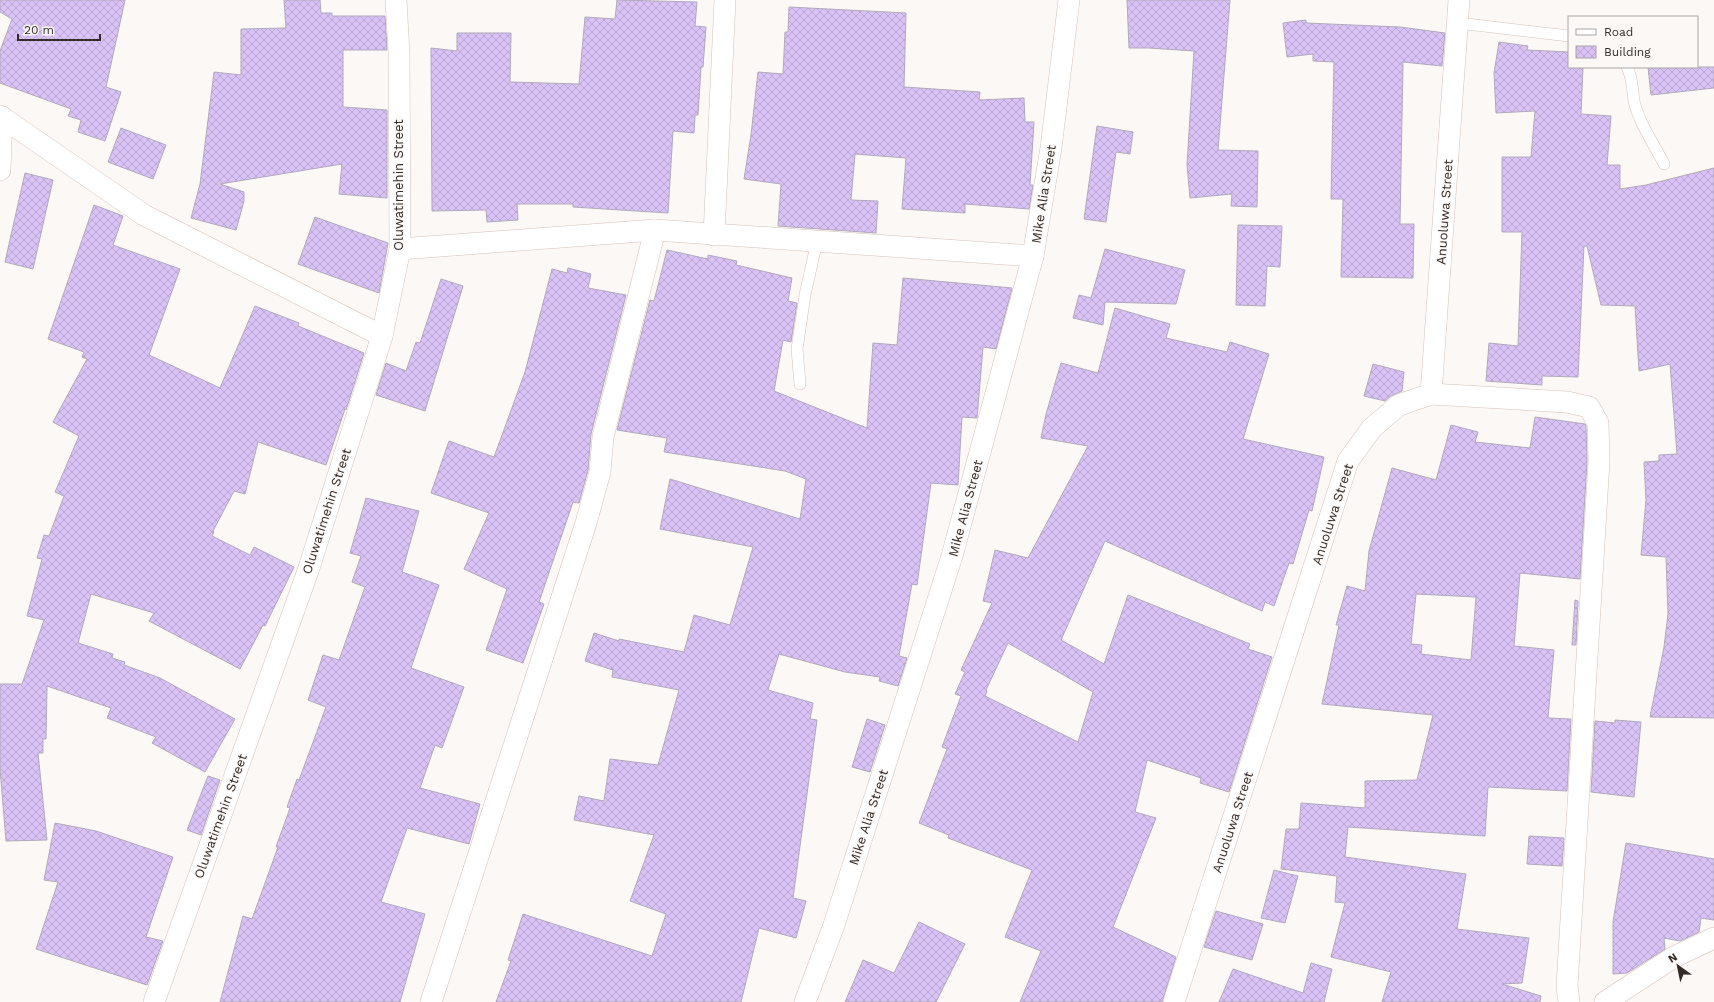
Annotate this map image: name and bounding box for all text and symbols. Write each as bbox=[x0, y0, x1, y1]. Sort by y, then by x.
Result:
scale bar bbox=[18, 16, 100, 42]
legend bbox=[1568, 16, 1698, 68]
text: 20 m bbox=[24, 23, 54, 37]
text: Road bbox=[1604, 25, 1633, 39]
text: Building bbox=[1604, 45, 1651, 59]
street label: Oluwatimehin Street bbox=[391, 119, 406, 251]
street label: Mike Alia Street bbox=[1028, 143, 1059, 245]
street label: Anuoluwa Street bbox=[1433, 158, 1456, 265]
street label: Oluwatimehin Street bbox=[299, 446, 354, 576]
street label: Mike Alia Street bbox=[945, 457, 986, 558]
street label: Anuoluwa Street bbox=[1309, 461, 1356, 567]
street label: Oluwatimehin Street bbox=[191, 751, 250, 881]
street label: Mike Alia Street bbox=[846, 767, 891, 867]
street label: Anuoluwa Street bbox=[1209, 769, 1256, 875]
north arrow bbox=[1658, 946, 1698, 986]
text: N bbox=[1666, 950, 1680, 966]

